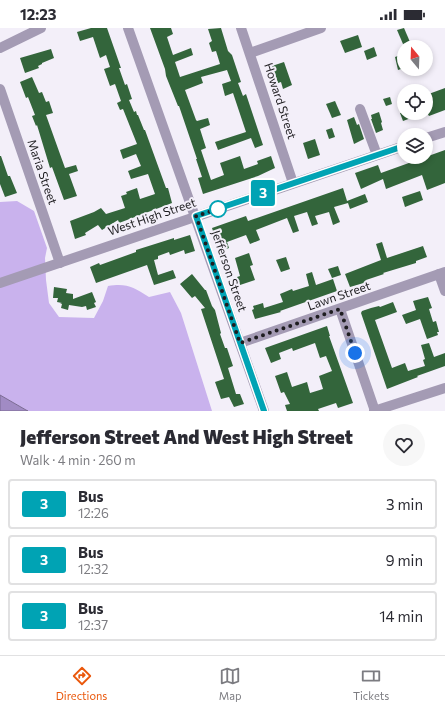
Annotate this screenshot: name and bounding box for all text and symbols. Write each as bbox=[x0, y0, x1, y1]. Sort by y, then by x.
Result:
text: 12:23 bbox=[20, 5, 57, 23]
north arrow bbox=[397, 40, 433, 76]
map controls bbox=[397, 40, 433, 164]
street label: Howard Street bbox=[262, 61, 300, 141]
button: locate bbox=[397, 84, 433, 120]
button: layers bbox=[397, 128, 433, 164]
street label: Maria Street bbox=[25, 137, 61, 206]
line badge: 3 bbox=[250, 180, 276, 206]
text: 3 bbox=[259, 184, 267, 201]
street label: West High Street bbox=[106, 194, 198, 238]
unlabelled marker bbox=[209, 200, 227, 218]
street label: Jefferson Street bbox=[208, 228, 250, 314]
street label: Lawn Street bbox=[305, 278, 372, 312]
your location bbox=[345, 343, 365, 363]
button: heart bbox=[383, 424, 425, 466]
text: Jefferson Street And West High Street bbox=[20, 425, 353, 448]
text: Walk · 4 min · 260 m bbox=[20, 452, 136, 468]
text: Bus bbox=[78, 487, 103, 505]
text: 3 bbox=[40, 495, 48, 512]
text: 3 min bbox=[386, 495, 423, 513]
text: 12:26 bbox=[78, 505, 109, 521]
text: Bus bbox=[78, 543, 103, 561]
text: 3 bbox=[40, 551, 48, 568]
text: 9 min bbox=[385, 551, 423, 569]
text: 12:32 bbox=[78, 561, 108, 577]
text: Bus bbox=[78, 599, 103, 617]
text: 3 bbox=[40, 607, 48, 624]
text: 14 min bbox=[379, 607, 423, 625]
text: 12:37 bbox=[78, 617, 108, 633]
tab: Directions bbox=[56, 665, 107, 702]
tab: Map bbox=[219, 665, 241, 702]
tab: Tickets bbox=[353, 665, 389, 702]

